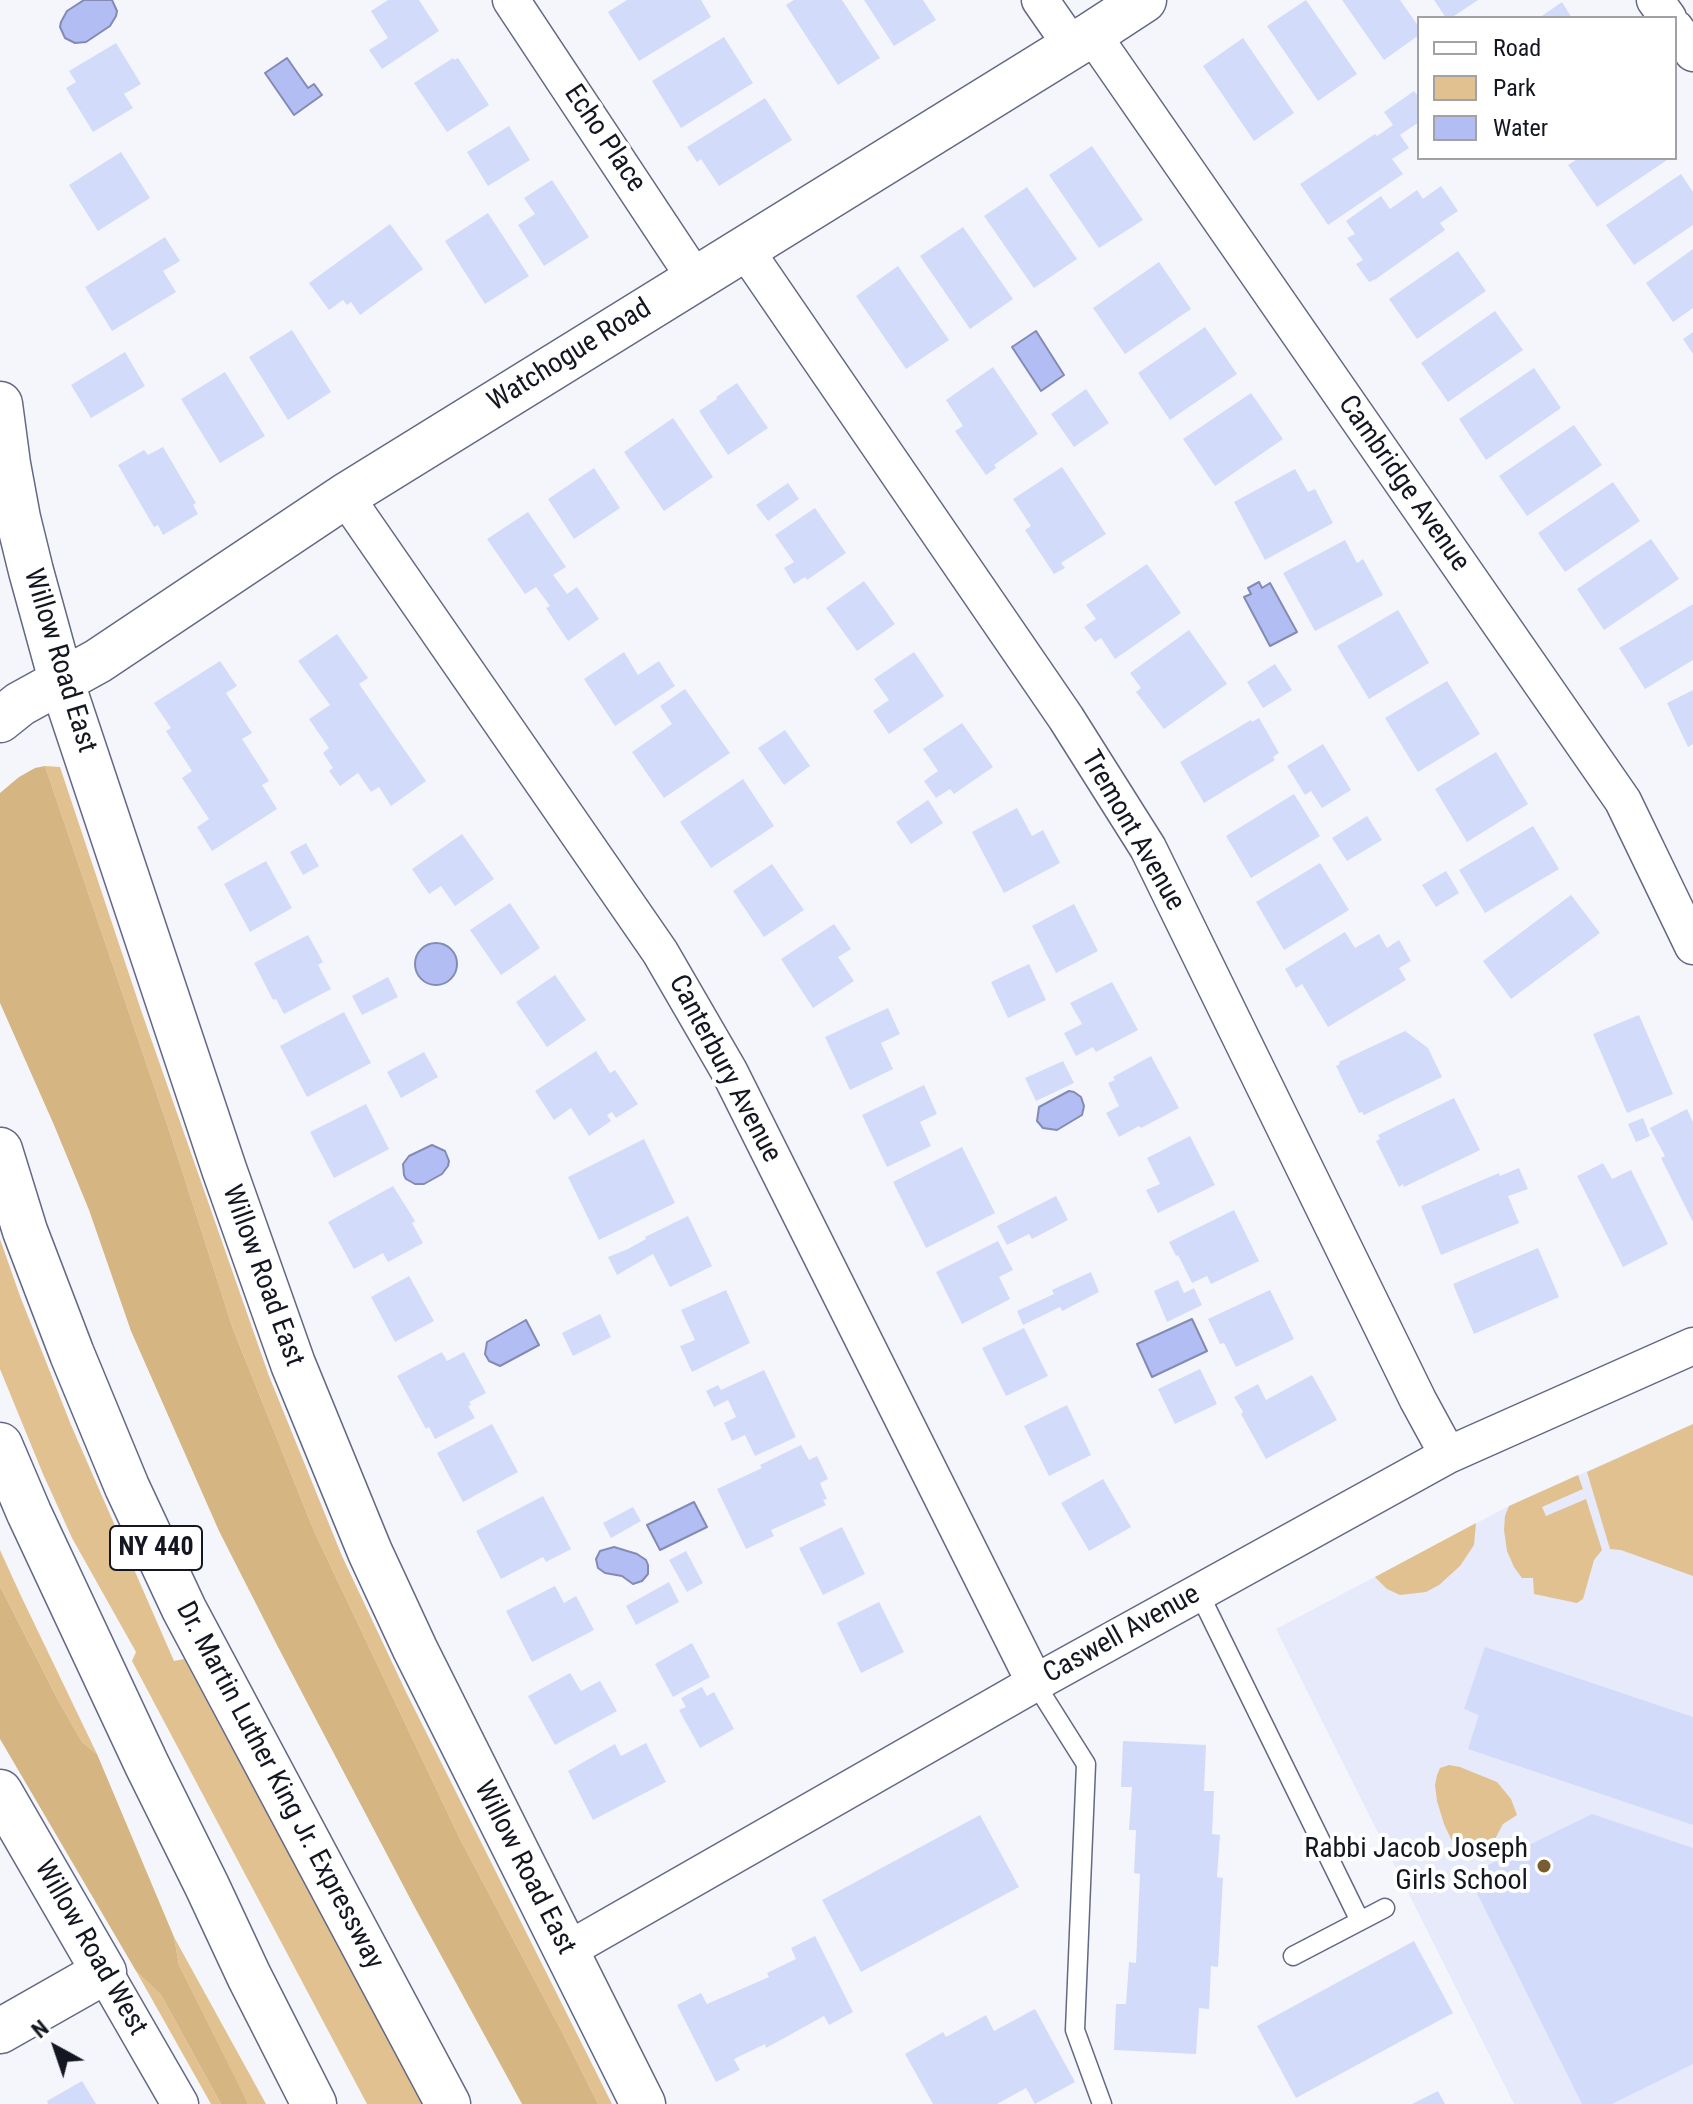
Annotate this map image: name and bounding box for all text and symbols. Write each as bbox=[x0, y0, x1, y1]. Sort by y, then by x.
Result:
legend bbox=[1417, 16, 1677, 160]
text: Road bbox=[1493, 34, 1541, 62]
text: Park bbox=[1493, 74, 1536, 102]
street label: Echo Place bbox=[556, 79, 652, 199]
text: Water bbox=[1493, 114, 1548, 142]
street label: Watchogue Road bbox=[482, 292, 658, 420]
street label: Cambridge Avenue bbox=[1330, 390, 1476, 578]
street label: Willow Road East bbox=[15, 565, 103, 757]
street label: Tremont Avenue bbox=[1073, 745, 1191, 917]
street label: Canterbury Avenue bbox=[660, 969, 788, 1169]
street label: Willow Road East bbox=[214, 1181, 310, 1371]
road number: NY 440 bbox=[110, 1526, 202, 1570]
street label: Caswell Avenue bbox=[1038, 1578, 1206, 1692]
street label: Dr. Martin Luther King Jr. Expressway bbox=[168, 1597, 390, 1975]
street label: Willow Road East bbox=[466, 1776, 582, 1960]
place label: Rabbi Jacob Joseph Girls School bbox=[1304, 1833, 1528, 1899]
street label: Willow Road West bbox=[26, 1854, 154, 2042]
marker: Rabbi Jacob Joseph Girls School bbox=[1535, 1857, 1553, 1875]
north arrow bbox=[16, 2008, 96, 2088]
text: N bbox=[27, 2015, 53, 2043]

